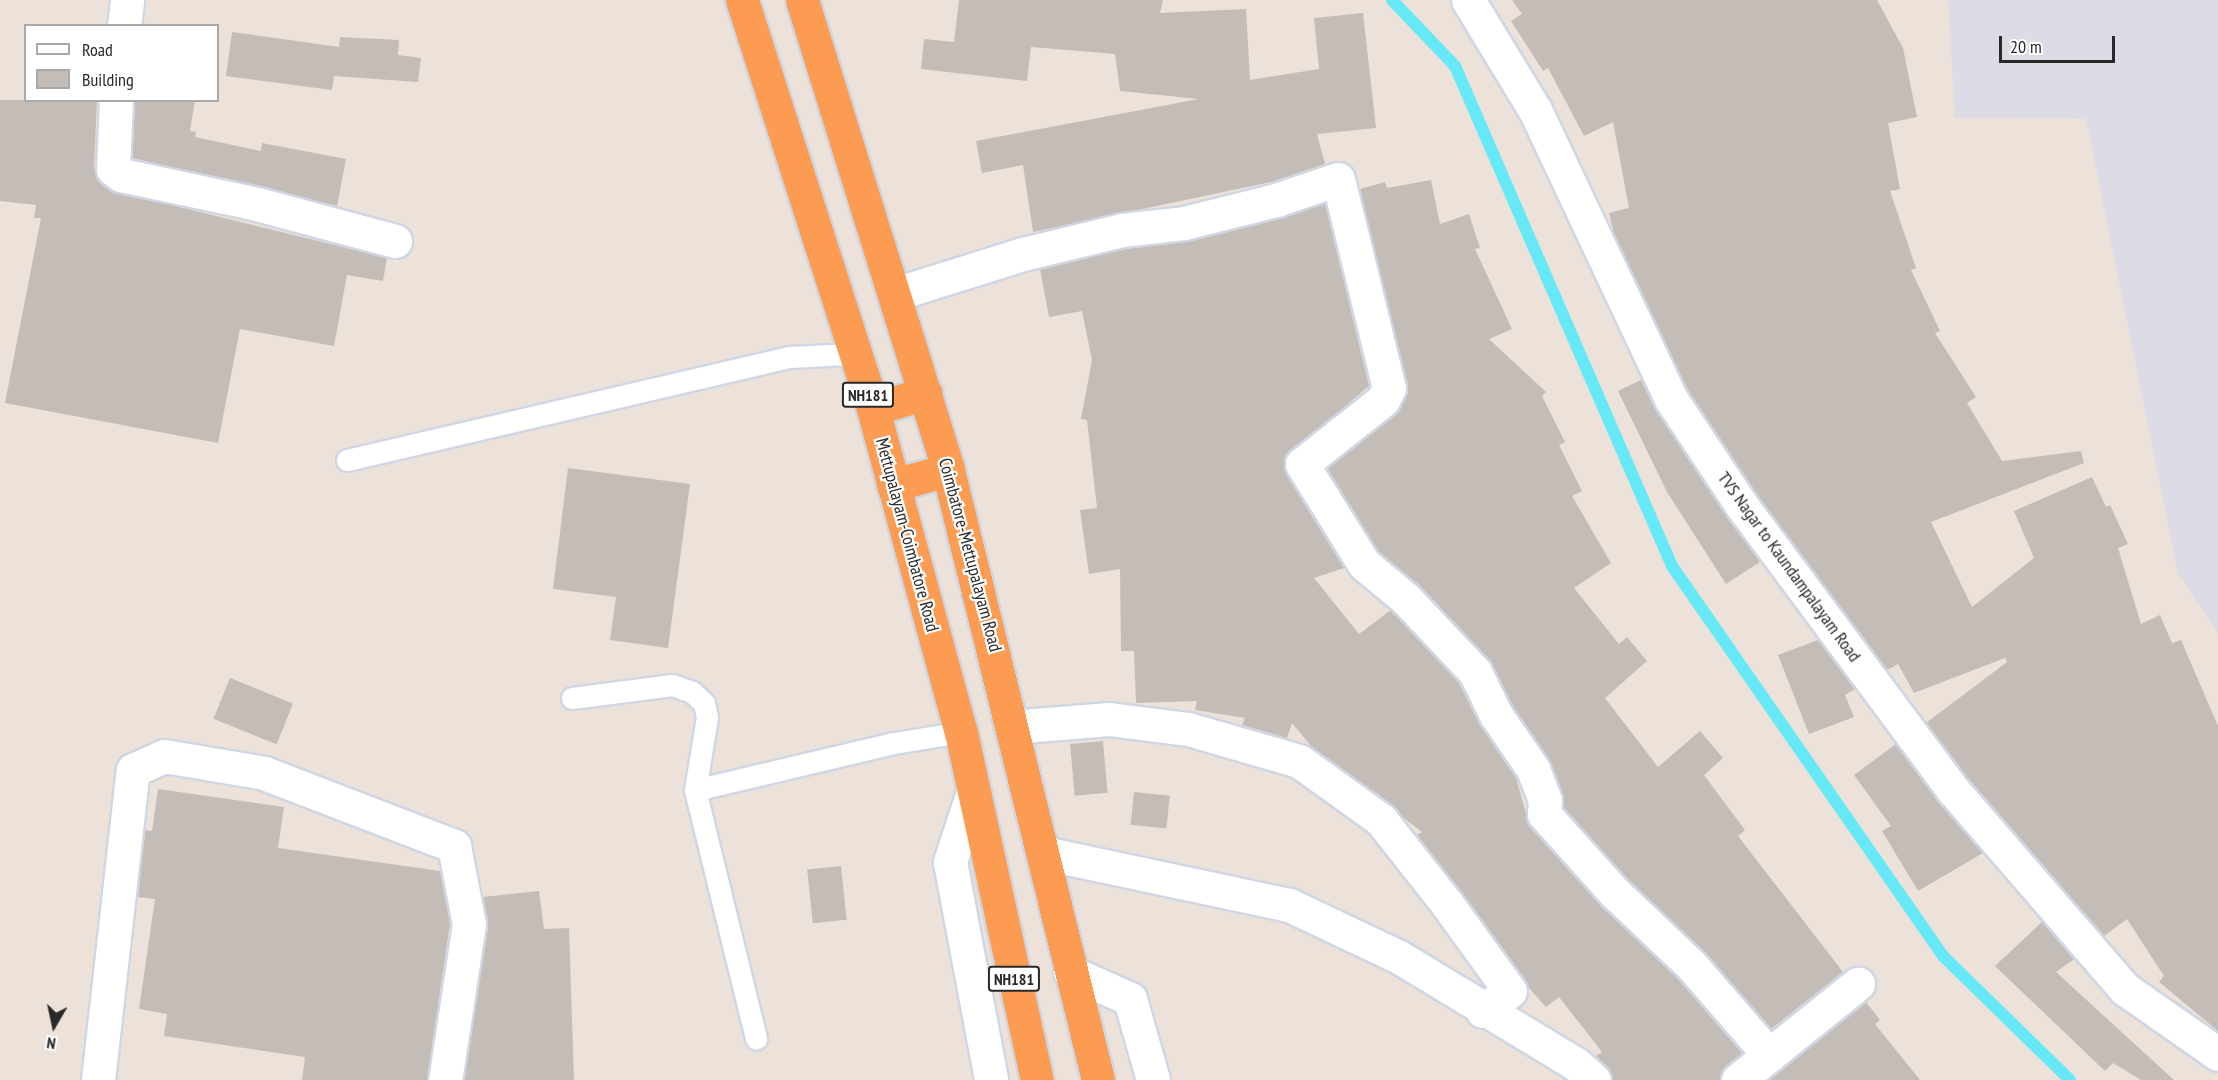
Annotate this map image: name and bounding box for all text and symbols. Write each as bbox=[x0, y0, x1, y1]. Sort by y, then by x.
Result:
legend bbox=[24, 24, 219, 102]
scale bar bbox=[2002, 24, 2118, 62]
text: 20 m bbox=[2010, 35, 2042, 58]
text: Road bbox=[82, 38, 113, 61]
text: Building bbox=[82, 68, 134, 91]
road number: NH181 bbox=[841, 382, 895, 408]
street label: Mettupalayam-Coimbatore Road bbox=[871, 436, 943, 634]
street label: Coimbatore-Mettupalayam Road bbox=[934, 456, 1006, 654]
street label: TVS Nagar to Kaundampalayam Road bbox=[1713, 468, 1865, 666]
road number: NH181 bbox=[987, 966, 1041, 992]
north arrow bbox=[24, 996, 84, 1056]
text: N bbox=[45, 1033, 57, 1054]

